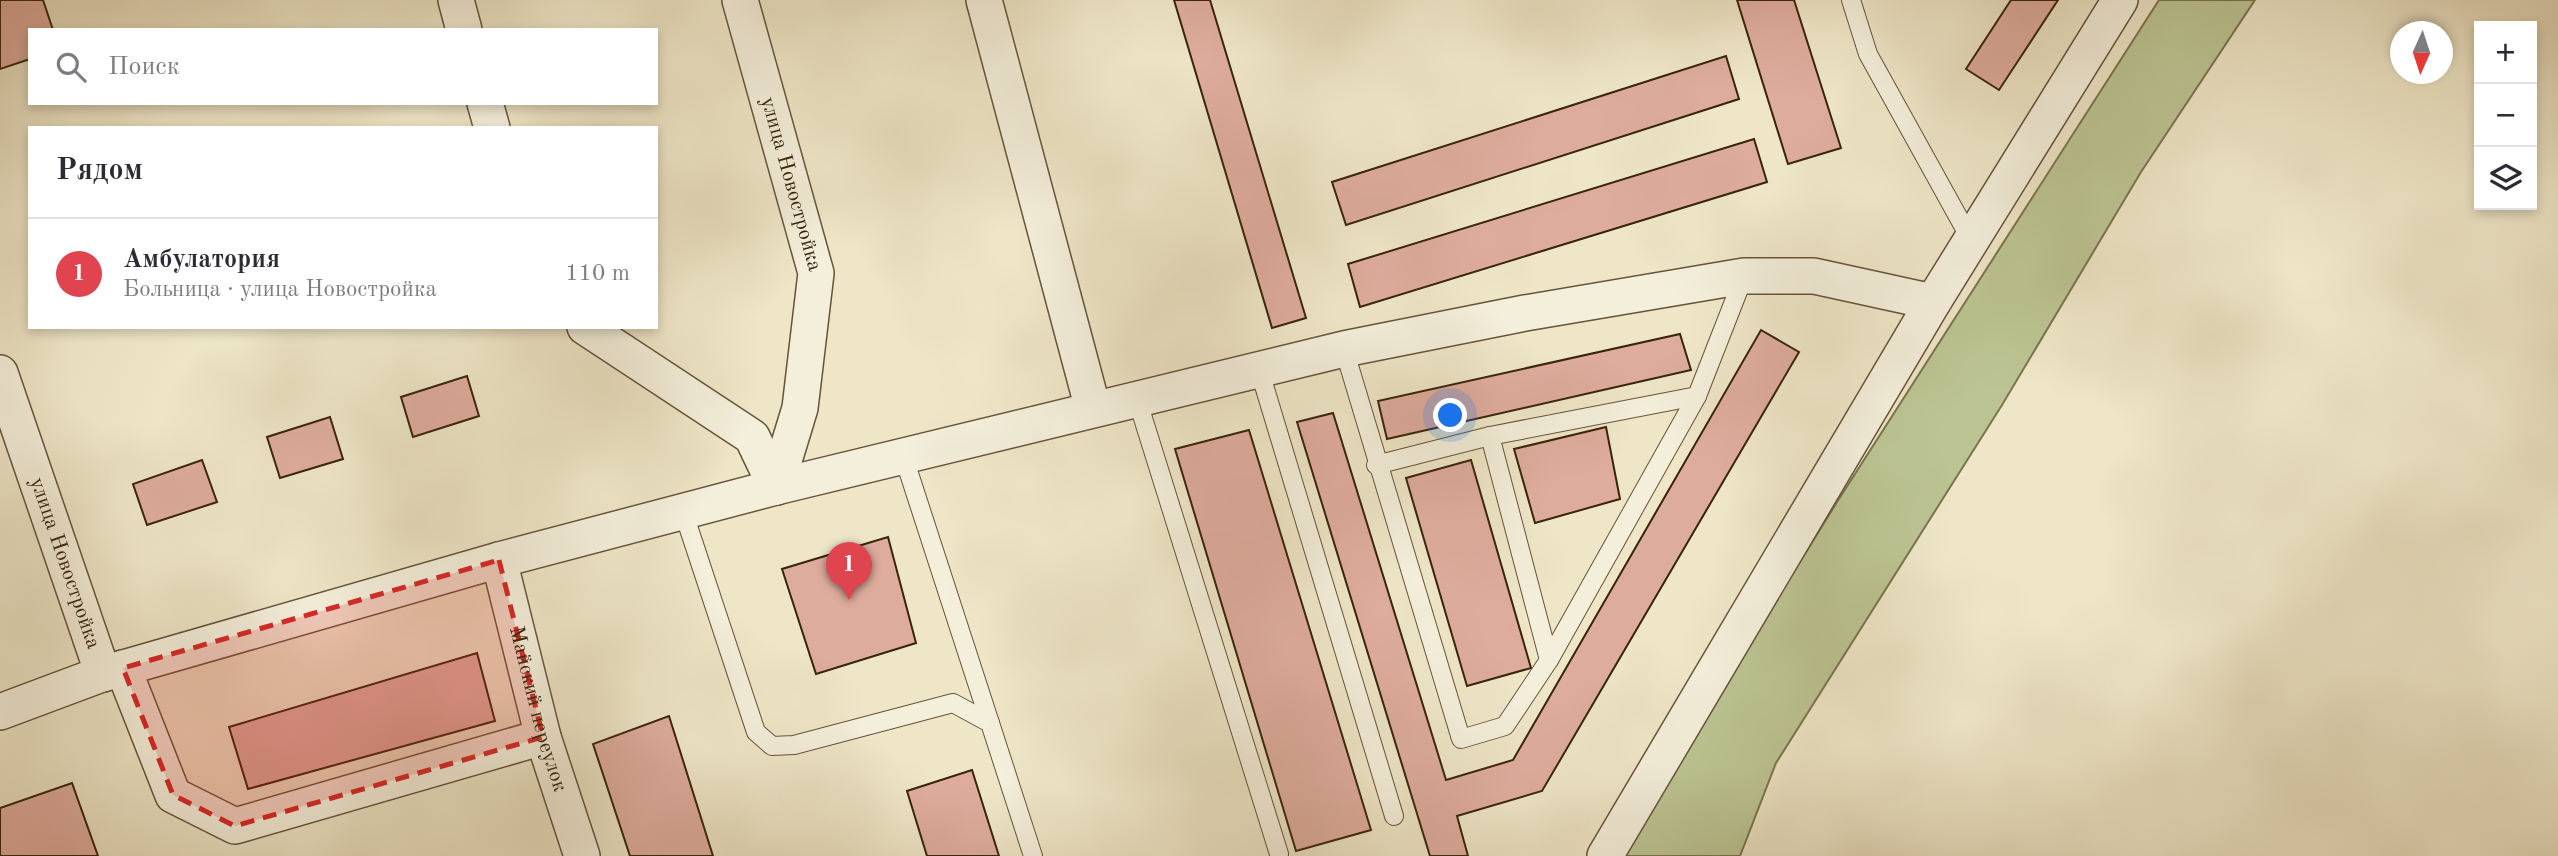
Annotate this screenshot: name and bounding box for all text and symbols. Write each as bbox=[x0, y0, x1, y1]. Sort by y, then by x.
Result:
north arrow bbox=[2390, 21, 2453, 84]
map controls bbox=[2474, 21, 2537, 210]
button: + bbox=[2474, 21, 2537, 84]
search box bbox=[28, 28, 658, 105]
icon: search bbox=[52, 48, 90, 86]
text: Поиск bbox=[108, 54, 180, 80]
button: − bbox=[2474, 84, 2537, 147]
street label: улица Новостройка bbox=[757, 95, 825, 273]
button: layers bbox=[2474, 147, 2537, 210]
text: Рядом bbox=[56, 156, 143, 186]
text: Амбулатория bbox=[123, 247, 280, 273]
text: 1 bbox=[72, 262, 86, 285]
text: 110 m bbox=[565, 262, 630, 285]
text: Больница · улица Новостройка bbox=[123, 278, 437, 301]
your location bbox=[1433, 398, 1467, 432]
street label: улица Новостройка bbox=[26, 475, 104, 652]
pin: 1 bbox=[826, 542, 872, 600]
street label: Майский переулок bbox=[505, 624, 571, 795]

